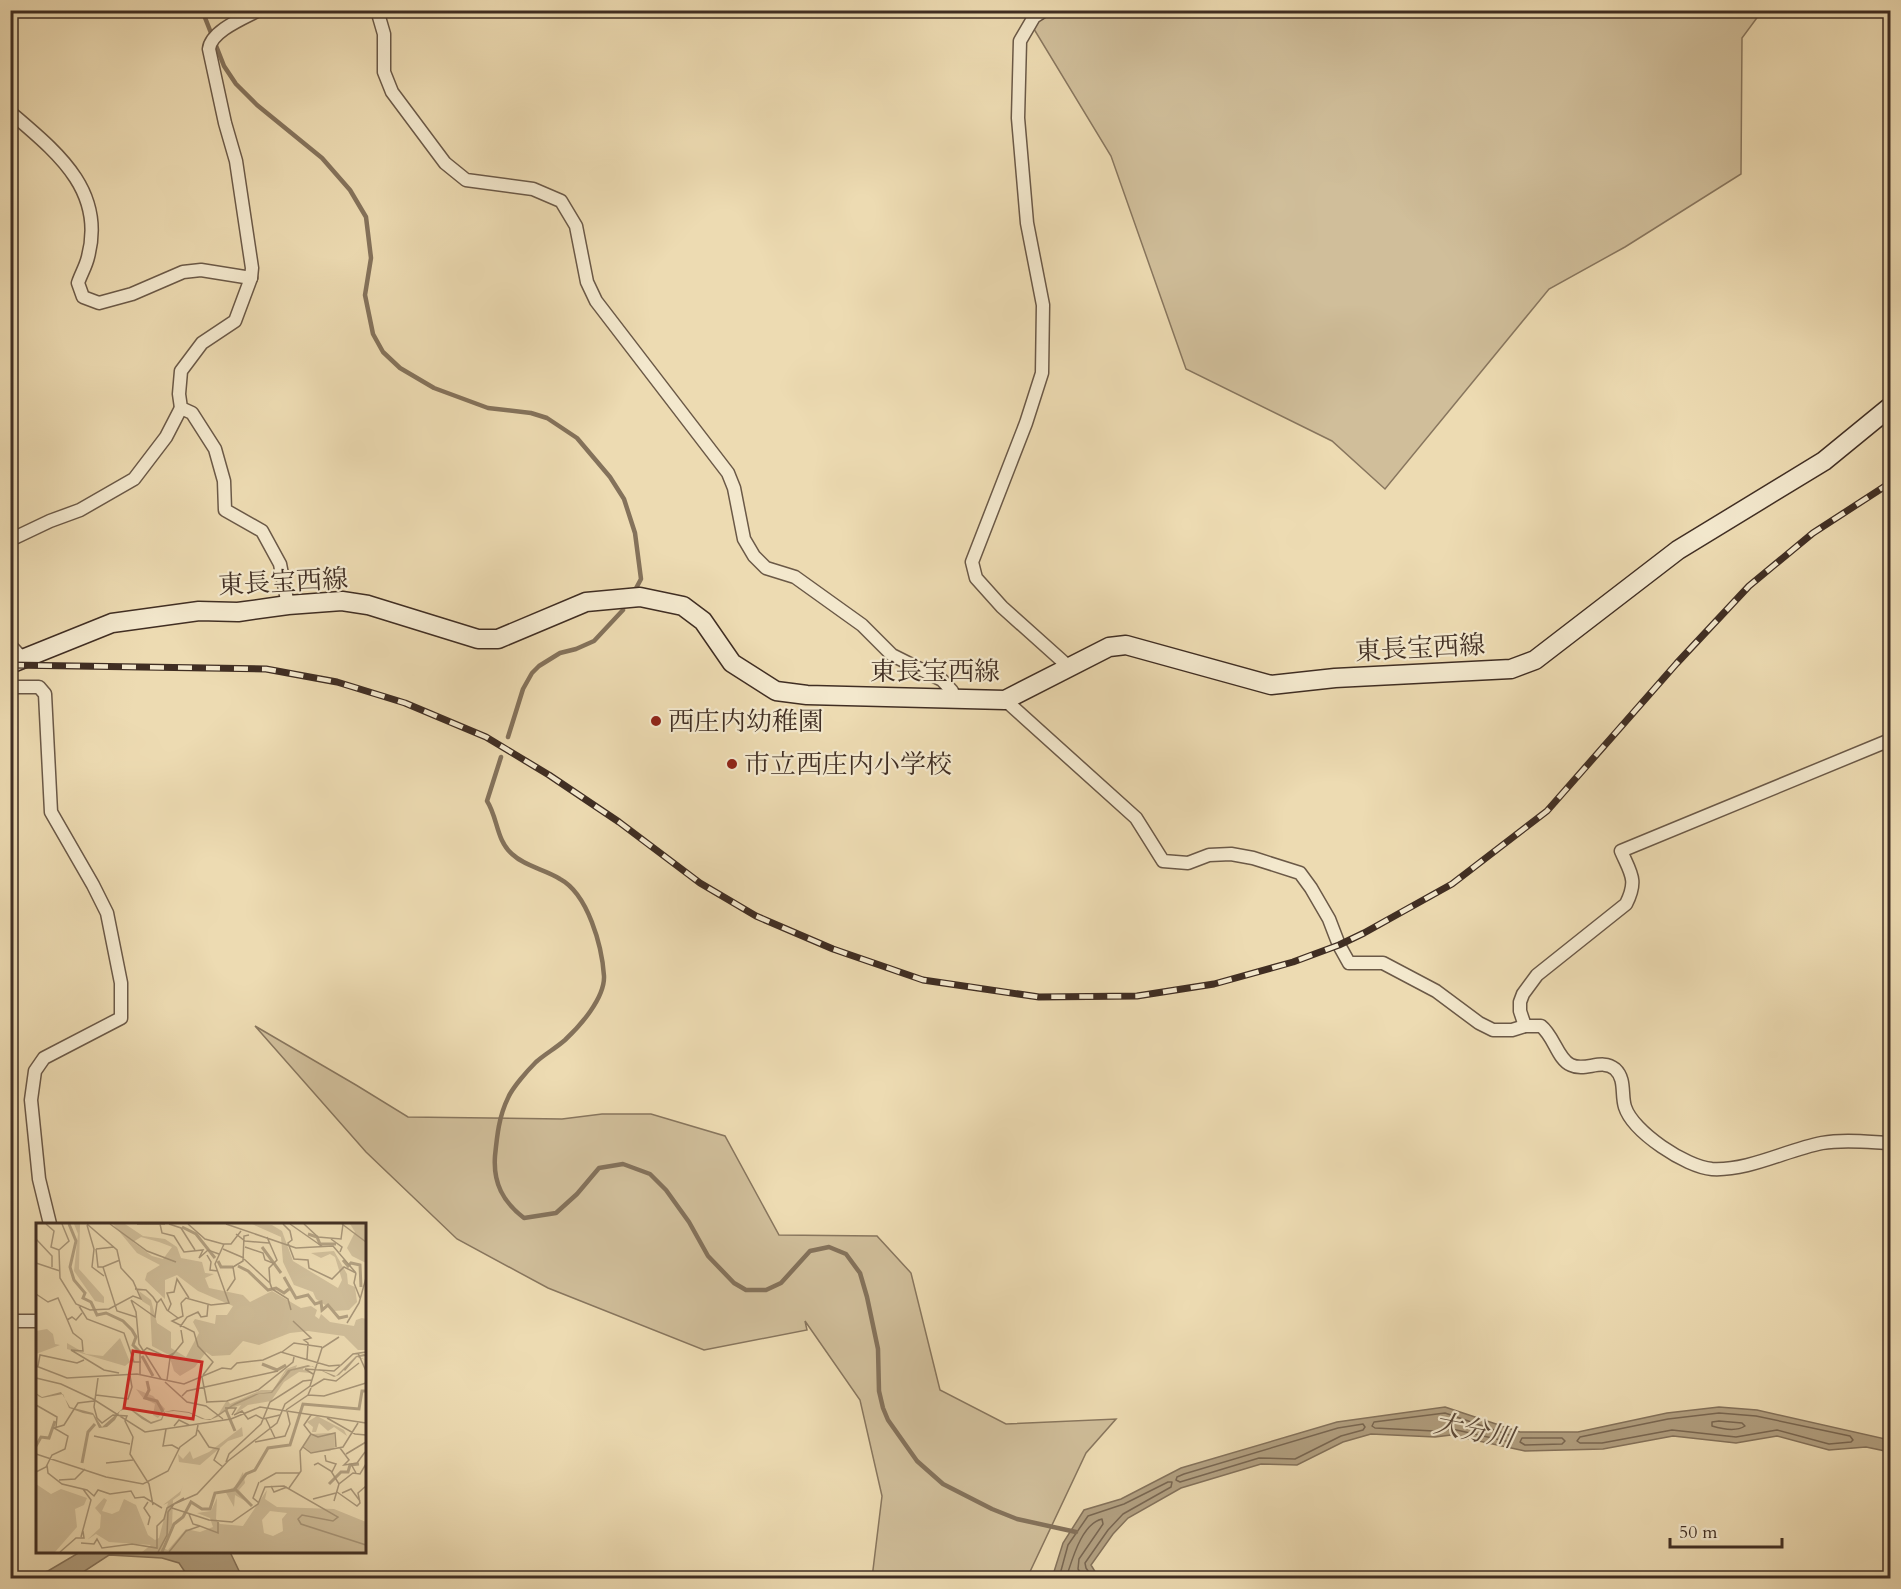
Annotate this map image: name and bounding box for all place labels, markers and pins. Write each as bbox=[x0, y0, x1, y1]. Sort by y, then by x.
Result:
place label: 西庄内幼稚園 bbox=[668, 704, 824, 739]
marker: 西庄内幼稚園 bbox=[649, 714, 663, 728]
place label: 市立西庄内小学校 bbox=[744, 747, 952, 782]
marker: 市立西庄内小学校 bbox=[725, 757, 739, 771]

